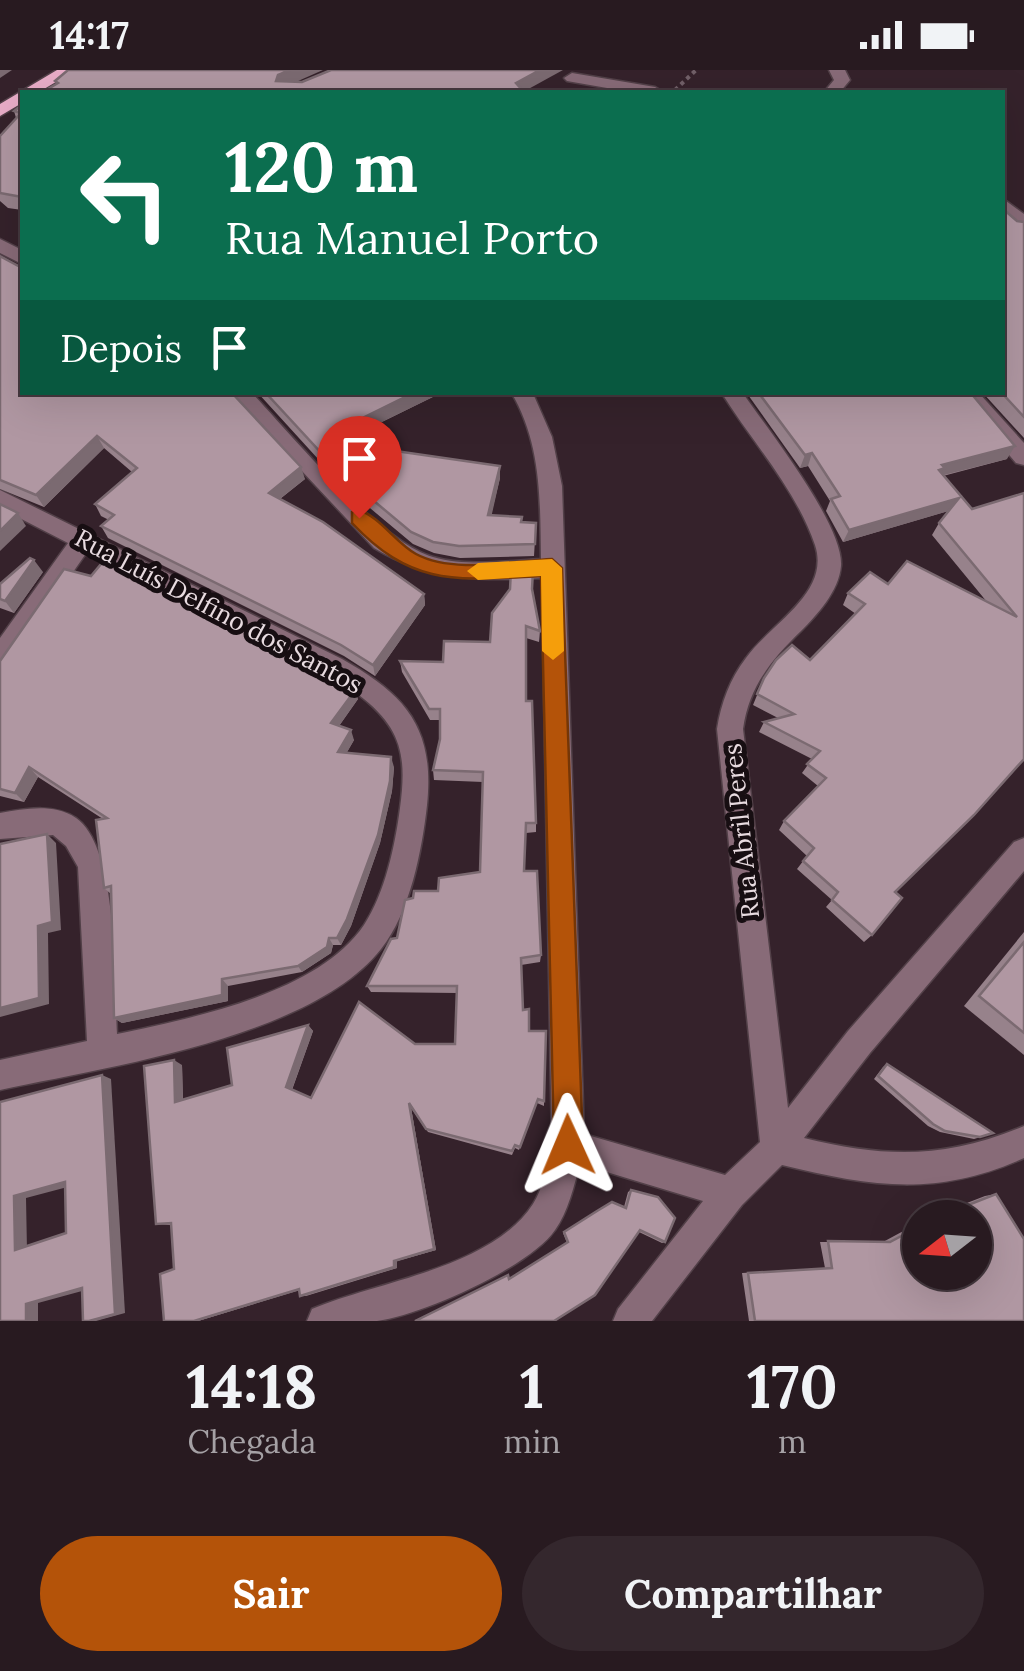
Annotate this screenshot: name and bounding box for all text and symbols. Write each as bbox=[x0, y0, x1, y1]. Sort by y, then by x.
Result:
text: 14:17 bbox=[50, 11, 129, 59]
text: 120 m bbox=[225, 122, 418, 211]
icon: left bbox=[60, 130, 190, 260]
text: Rua Manuel Porto bbox=[225, 209, 599, 266]
icon: arrive bbox=[202, 320, 257, 375]
text: Depois bbox=[60, 324, 182, 372]
pin bbox=[317, 416, 402, 519]
icon: arrive bbox=[332, 431, 387, 486]
street label: Rua Luís Delfino dos Santos bbox=[70, 521, 368, 701]
street label: Rua Abril Peres bbox=[716, 742, 766, 920]
position arrow bbox=[516, 1093, 620, 1197]
north arrow bbox=[902, 1200, 992, 1290]
map controls bbox=[902, 1200, 992, 1290]
text: 14:18 bbox=[186, 1348, 317, 1424]
text: 1 bbox=[520, 1348, 544, 1424]
text: 170 bbox=[747, 1348, 838, 1424]
text: Chegada bbox=[187, 1421, 316, 1462]
text: min bbox=[504, 1421, 561, 1462]
text: m bbox=[778, 1421, 807, 1462]
button: Sair bbox=[40, 1536, 502, 1651]
button: Compartilhar bbox=[522, 1536, 984, 1651]

